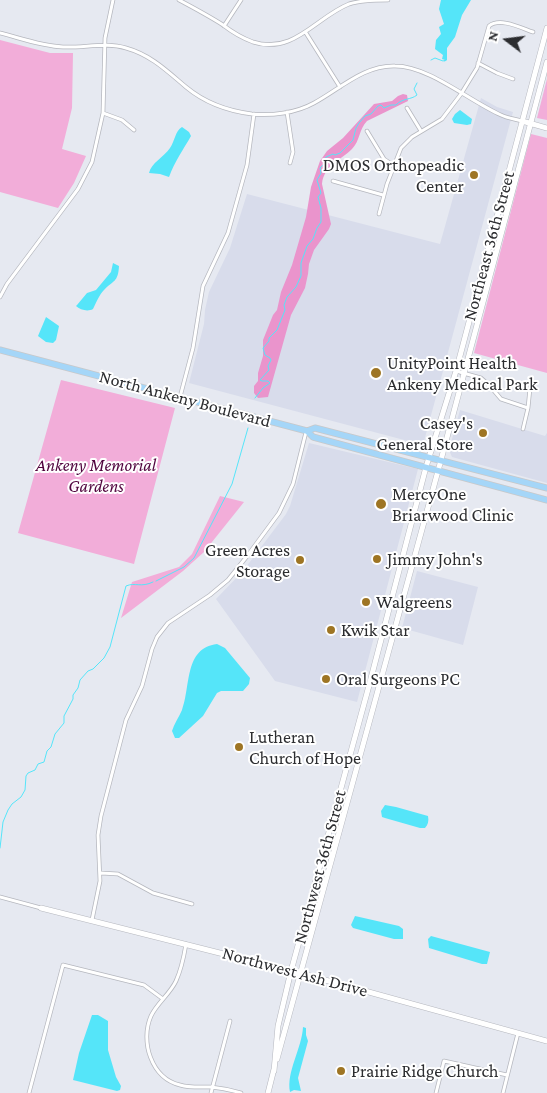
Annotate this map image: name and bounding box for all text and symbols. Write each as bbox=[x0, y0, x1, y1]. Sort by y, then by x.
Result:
north arrow bbox=[482, 15, 532, 65]
text: N bbox=[484, 29, 501, 43]
place label: DMOS Orthopeadic Center bbox=[323, 154, 464, 196]
street label: Northeast 36th Street bbox=[459, 169, 519, 323]
marker: DMOS Orthopeadic Center bbox=[468, 169, 480, 181]
place label: UnityPoint Health Ankeny Medical Park bbox=[387, 352, 538, 394]
street label: North Ankeny Boulevard bbox=[97, 366, 273, 432]
marker: UnityPoint Health Ankeny Medical Park bbox=[369, 366, 383, 380]
place label: Casey's General Store bbox=[377, 412, 473, 454]
marker: Casey's General Store bbox=[477, 427, 489, 439]
park label: Ankeny Memorial Gardens bbox=[36, 454, 156, 496]
place label: MercyOne Briarwood Clinic bbox=[392, 483, 513, 526]
marker: MercyOne Briarwood Clinic bbox=[374, 497, 388, 511]
place label: Green Acres Storage bbox=[205, 539, 290, 582]
place label: Jimmy John's bbox=[387, 548, 483, 570]
marker: Jimmy John's bbox=[371, 553, 383, 565]
marker: Green Acres Storage bbox=[294, 554, 306, 566]
place label: Walgreens bbox=[376, 591, 452, 613]
marker: Walgreens bbox=[360, 596, 372, 608]
place label: Kwik Star bbox=[341, 619, 410, 641]
marker: Kwik Star bbox=[325, 624, 337, 636]
place label: Oral Surgeons PC bbox=[336, 668, 460, 690]
marker: Oral Surgeons PC bbox=[320, 673, 332, 685]
place label: Lutheran Church of Hope bbox=[249, 726, 361, 769]
marker: Lutheran Church of Hope bbox=[233, 741, 245, 753]
street label: Northwest 36th Street bbox=[289, 788, 351, 946]
street label: Northwest Ash Drive bbox=[220, 942, 370, 1002]
place label: Prairie Ridge Church bbox=[351, 1060, 498, 1082]
marker: Prairie Ridge Church bbox=[335, 1065, 347, 1077]

